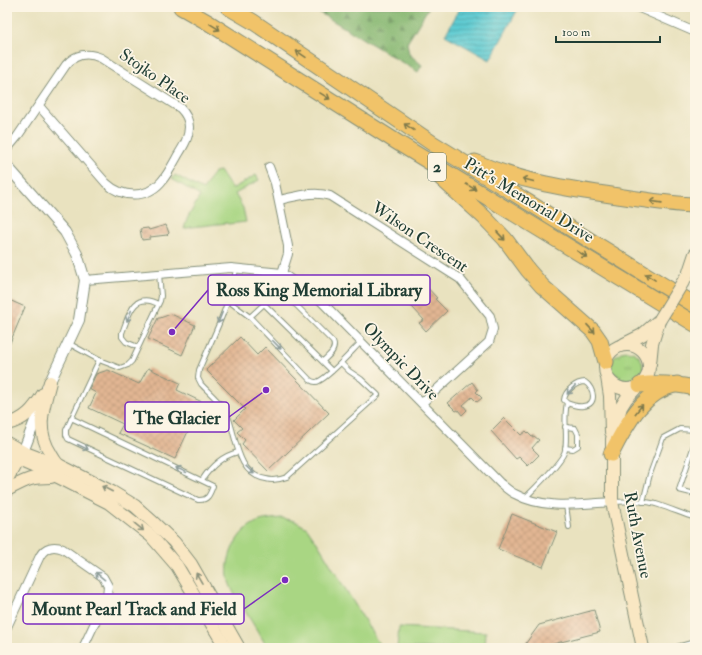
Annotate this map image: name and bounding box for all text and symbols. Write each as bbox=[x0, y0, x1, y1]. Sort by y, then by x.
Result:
scale bar bbox=[556, 18, 660, 44]
one-way arrow bbox=[209, 23, 221, 31]
text: 100 m bbox=[562, 25, 591, 40]
street label: Stojko Place bbox=[115, 44, 195, 108]
one-way arrow bbox=[296, 50, 307, 58]
one-way arrow bbox=[319, 92, 330, 101]
one-way arrow bbox=[403, 123, 414, 131]
road number: 2 bbox=[428, 153, 446, 181]
street label: Pitt's Memorial Drive bbox=[460, 153, 598, 247]
one-way arrow bbox=[522, 176, 535, 183]
one-way arrow bbox=[465, 183, 476, 191]
street label: Wilson Crescent bbox=[367, 196, 473, 277]
one-way arrow bbox=[650, 198, 663, 205]
one-way arrow bbox=[496, 231, 506, 241]
one-way arrow bbox=[576, 251, 588, 259]
one-way arrow bbox=[644, 273, 656, 281]
callout: Ross King Memorial Library bbox=[208, 275, 430, 305]
text: Ross King Memorial Library bbox=[216, 279, 423, 302]
one-way arrow bbox=[124, 310, 132, 322]
one-way arrow bbox=[216, 312, 223, 324]
street label: Olympic Drive bbox=[358, 317, 444, 405]
one-way arrow bbox=[586, 324, 595, 334]
one-way arrow bbox=[272, 340, 281, 350]
one-way arrow bbox=[566, 385, 575, 395]
callout: The Glacier bbox=[125, 402, 229, 432]
one-way arrow bbox=[634, 404, 643, 414]
text: The Glacier bbox=[132, 407, 221, 430]
one-way arrow bbox=[77, 444, 89, 451]
one-way arrow bbox=[245, 465, 255, 475]
one-way arrow bbox=[175, 466, 187, 473]
one-way arrow bbox=[101, 485, 113, 492]
street label: Ruth Avenue bbox=[619, 490, 657, 580]
one-way arrow bbox=[133, 523, 144, 531]
one-way arrow bbox=[95, 571, 106, 580]
one-way arrow bbox=[195, 572, 203, 584]
callout: Mount Pearl Track and Field bbox=[23, 594, 244, 624]
text: Mount Pearl Track and Field bbox=[30, 598, 237, 621]

